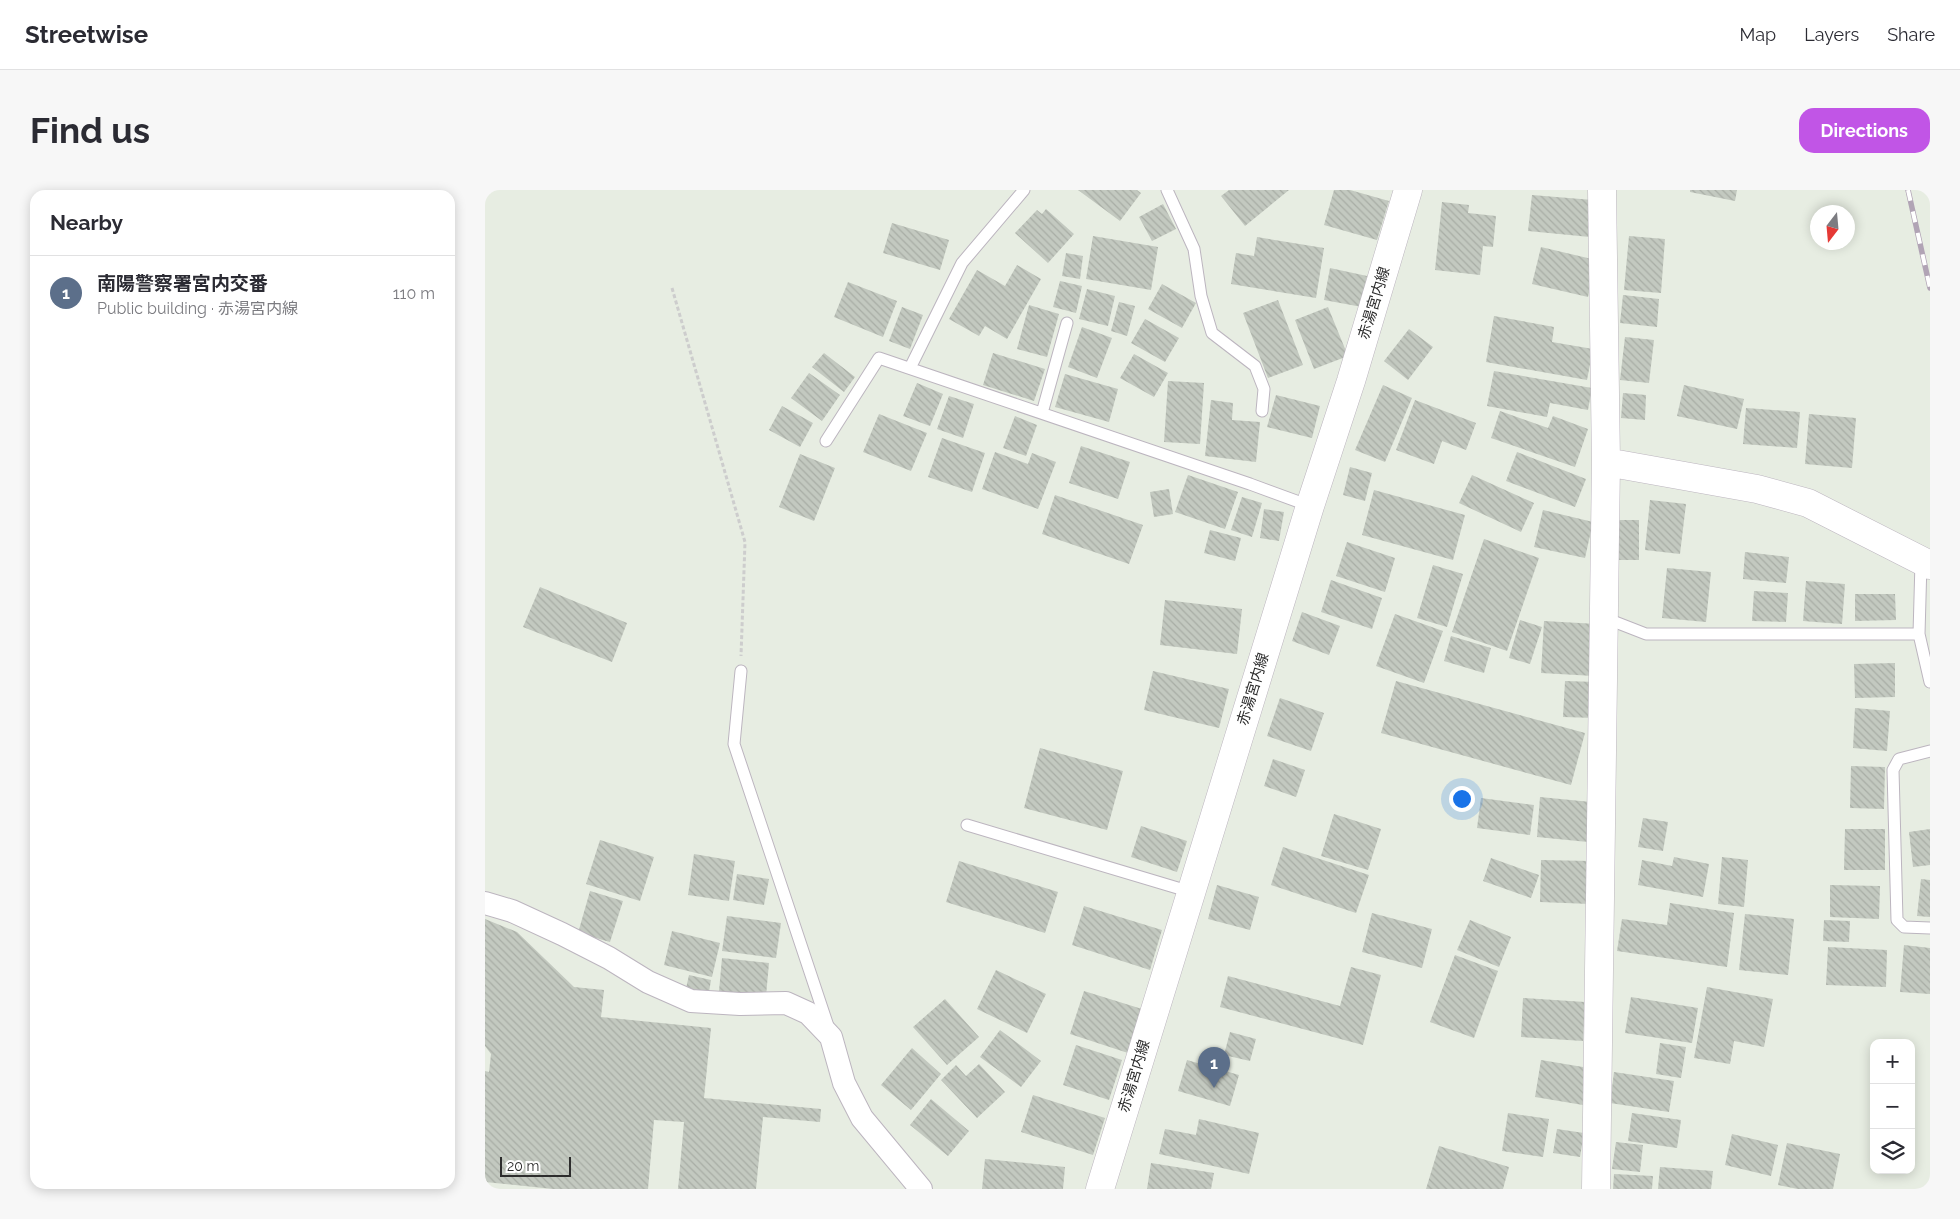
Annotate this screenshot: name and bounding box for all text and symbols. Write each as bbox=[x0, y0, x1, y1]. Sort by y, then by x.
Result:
text: Streetwise bbox=[25, 20, 148, 49]
text: Map bbox=[1740, 24, 1776, 45]
text: Layers bbox=[1804, 24, 1859, 45]
text: Share bbox=[1887, 24, 1935, 45]
button: Directions bbox=[1799, 108, 1930, 153]
text: Find us bbox=[30, 110, 150, 151]
north arrow bbox=[1810, 205, 1855, 250]
text: Nearby bbox=[50, 210, 123, 235]
street label: 赤湯宮内線 bbox=[1354, 264, 1394, 342]
text: 南陽警察署宮内交番 bbox=[97, 272, 268, 294]
text: 1 bbox=[62, 284, 70, 303]
text: 110 m bbox=[393, 284, 435, 303]
text: Public building · 赤湯宮内線 bbox=[97, 299, 298, 318]
street label: 赤湯宮内線 bbox=[1233, 650, 1273, 728]
your location bbox=[1449, 786, 1475, 812]
street label: 赤湯宮内線 bbox=[1114, 1037, 1154, 1115]
map controls bbox=[1870, 1039, 1915, 1174]
button: + bbox=[1870, 1039, 1915, 1084]
pin: 1 bbox=[1198, 1047, 1230, 1088]
button: − bbox=[1870, 1084, 1915, 1129]
button: layers bbox=[1870, 1129, 1915, 1174]
scale bar bbox=[500, 1154, 571, 1177]
text: 20 m bbox=[507, 1158, 539, 1174]

